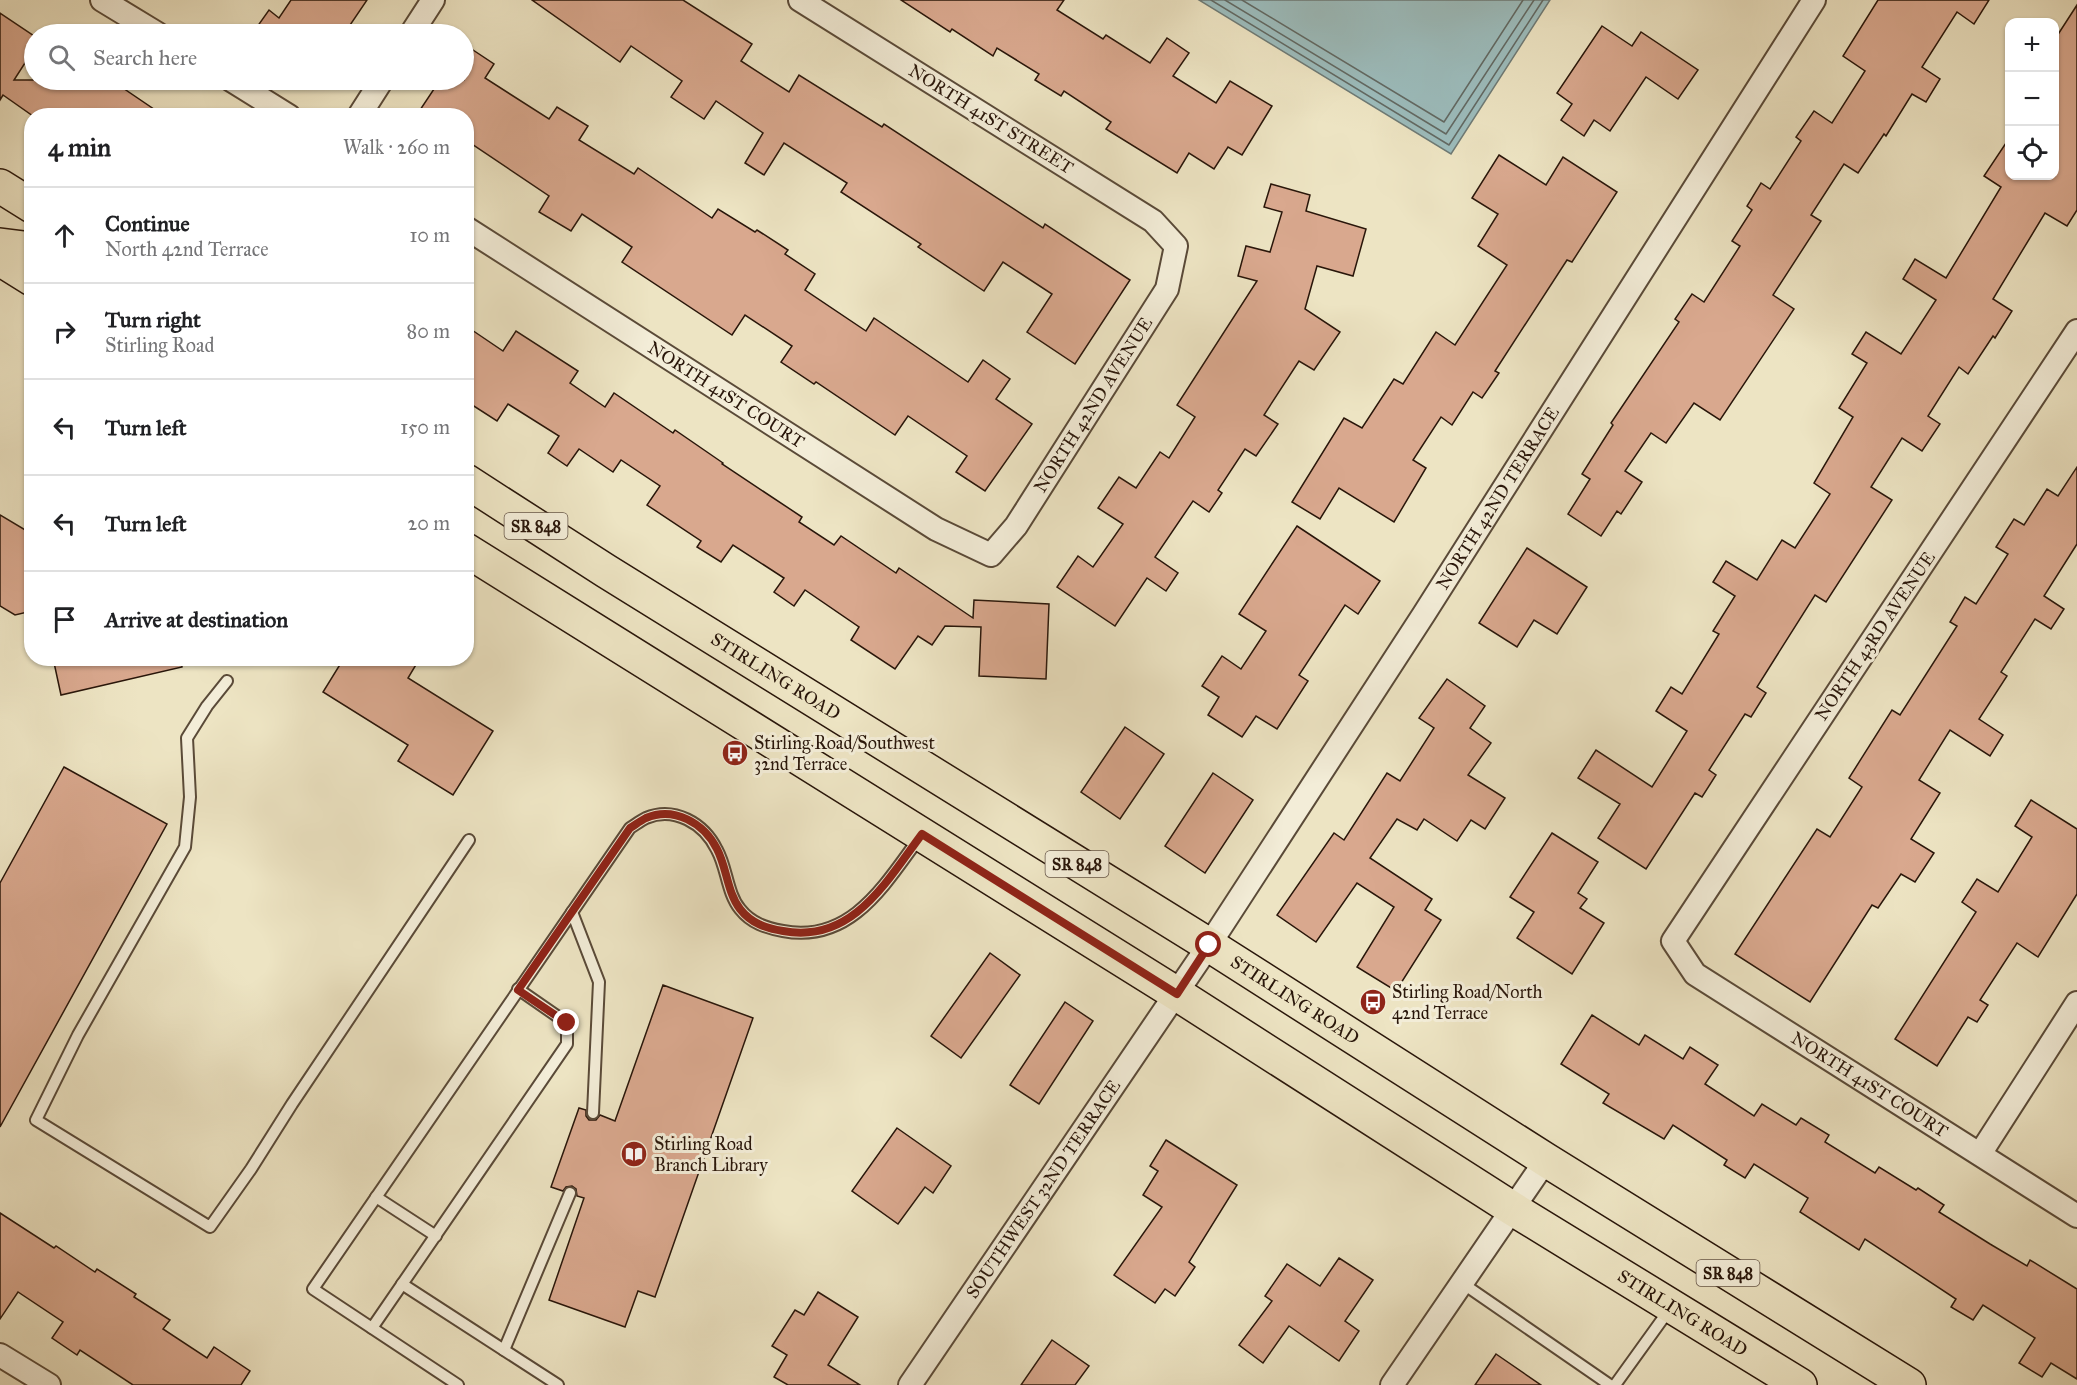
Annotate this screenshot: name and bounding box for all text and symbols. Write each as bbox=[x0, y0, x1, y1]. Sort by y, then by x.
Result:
map controls bbox=[2005, 18, 2059, 180]
button: + bbox=[2005, 18, 2059, 72]
search box bbox=[24, 24, 474, 90]
icon: search bbox=[45, 41, 78, 74]
text: Search here bbox=[93, 44, 197, 71]
street label: NORTH 41ST STREET bbox=[905, 59, 1077, 179]
button: − bbox=[2005, 72, 2059, 126]
button: locate bbox=[2005, 126, 2059, 180]
text: 4 min bbox=[48, 131, 111, 163]
text: Walk · 260 m bbox=[343, 135, 450, 159]
text: Continue bbox=[105, 210, 190, 237]
icon: ahead bbox=[48, 219, 81, 252]
text: 10 m bbox=[409, 223, 450, 247]
text: North 42nd Terrace bbox=[105, 237, 269, 261]
text: Turn right bbox=[105, 306, 201, 333]
street label: NORTH 42ND AVENUE bbox=[1029, 313, 1157, 497]
icon: right bbox=[48, 315, 81, 348]
text: 80 m bbox=[407, 319, 450, 343]
text: Stirling Road bbox=[105, 333, 214, 357]
street label: NORTH 41ST COURT bbox=[644, 336, 809, 453]
street label: NORTH 42ND TERRACE bbox=[1431, 402, 1564, 594]
icon: left bbox=[48, 411, 81, 444]
text: Turn left bbox=[105, 414, 187, 441]
text: 150 m bbox=[400, 415, 450, 439]
icon: left bbox=[48, 507, 81, 540]
text: Turn left bbox=[105, 510, 187, 537]
text: 20 m bbox=[407, 511, 450, 535]
road number: SR 848 bbox=[504, 513, 568, 539]
street label: NORTH 43RD AVENUE bbox=[1810, 547, 1940, 725]
icon: arrive bbox=[48, 603, 81, 636]
text: Arrive at destination bbox=[105, 606, 288, 633]
street label: STIRLING ROAD bbox=[707, 628, 844, 725]
place label: Stirling Road/Southwest 32nd Terrace bbox=[754, 732, 935, 775]
bus stop icon: Stirling Road/Southwest 32nd Terrace bbox=[720, 738, 750, 768]
road number: SR 848 bbox=[1046, 851, 1108, 877]
route start bbox=[1195, 931, 1221, 957]
street label: STIRLING ROAD bbox=[1227, 951, 1363, 1049]
place label: Stirling Road/North 42nd Terrace bbox=[1392, 981, 1543, 1024]
bus stop icon: Stirling Road/North 42nd Terrace bbox=[1358, 987, 1388, 1017]
route end bbox=[553, 1009, 579, 1035]
street label: NORTH 41ST COURT bbox=[1787, 1027, 1952, 1142]
street label: SOUTHWEST 32ND TERRACE bbox=[961, 1075, 1125, 1303]
place label: Stirling Road Branch Library bbox=[654, 1133, 768, 1176]
library icon: Stirling Road Branch Library bbox=[619, 1139, 649, 1169]
road number: SR 848 bbox=[1696, 1260, 1760, 1286]
street label: STIRLING ROAD bbox=[1614, 1265, 1752, 1361]

